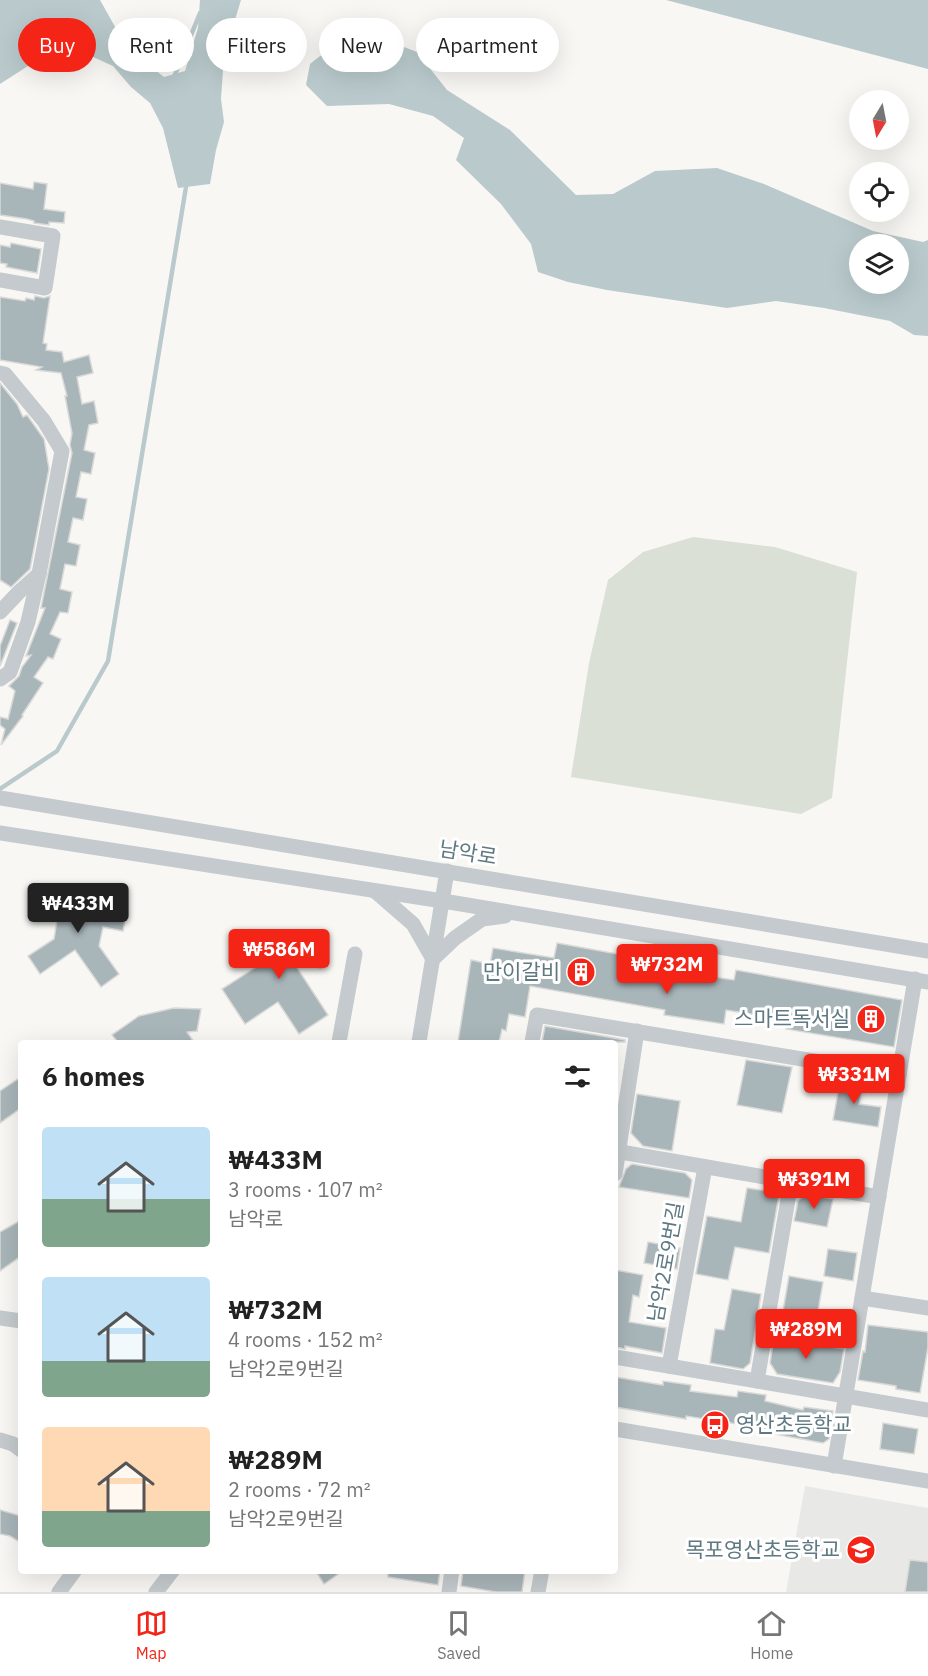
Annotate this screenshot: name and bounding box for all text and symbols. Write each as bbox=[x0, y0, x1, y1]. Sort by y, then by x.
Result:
chip: Buy bbox=[18, 18, 96, 72]
chip: Rent bbox=[108, 18, 194, 72]
chip: Filters bbox=[206, 18, 307, 72]
chip: New bbox=[319, 18, 404, 72]
chip: Apartment bbox=[416, 18, 559, 72]
north arrow bbox=[849, 90, 909, 150]
map controls bbox=[849, 90, 909, 294]
button: locate bbox=[849, 162, 909, 222]
button: layers bbox=[849, 234, 909, 294]
street label: 남악로 bbox=[437, 834, 499, 870]
pin: ₩433M bbox=[36, 883, 120, 934]
text: ₩433M bbox=[42, 889, 114, 916]
pin: ₩586M bbox=[237, 929, 321, 980]
text: ₩586M bbox=[243, 935, 315, 962]
pin: ₩732M bbox=[625, 944, 709, 995]
text: ₩732M bbox=[631, 950, 703, 977]
building icon: 만이갈비 bbox=[565, 956, 597, 988]
place label: 만이갈비 bbox=[483, 957, 560, 985]
building icon: 스마트독서실 bbox=[855, 1003, 887, 1035]
place label: 스마트독서실 bbox=[734, 1004, 850, 1032]
pin: ₩331M bbox=[812, 1054, 896, 1105]
text: 6 homes bbox=[42, 1059, 145, 1093]
icon: filters bbox=[561, 1060, 594, 1093]
text: ₩331M bbox=[818, 1060, 890, 1087]
text: ₩433M bbox=[228, 1142, 323, 1176]
icon: home bbox=[90, 1151, 162, 1223]
pin: ₩391M bbox=[772, 1159, 856, 1210]
text: ₩391M bbox=[778, 1165, 850, 1192]
text: 3 rooms · 107 m² bbox=[228, 1176, 383, 1203]
street label: 남악2로9번길 bbox=[641, 1199, 689, 1324]
text: 남악로 bbox=[228, 1205, 283, 1232]
text: ₩732M bbox=[228, 1292, 323, 1326]
icon: home bbox=[90, 1301, 162, 1373]
pin: ₩289M bbox=[764, 1309, 848, 1360]
text: ₩289M bbox=[770, 1315, 842, 1342]
text: 4 rooms · 152 m² bbox=[228, 1326, 383, 1353]
text: 남악2로9번길 bbox=[228, 1355, 344, 1382]
bus stop icon: 영산초등학교 bbox=[699, 1409, 731, 1441]
place label: 영산초등학교 bbox=[736, 1410, 852, 1438]
text: ₩289M bbox=[228, 1442, 323, 1476]
icon: home bbox=[90, 1451, 162, 1523]
text: 2 rooms · 72 m² bbox=[228, 1476, 371, 1503]
text: 남악2로9번길 bbox=[228, 1505, 344, 1532]
school or university icon: 목포영산초등학교 bbox=[845, 1534, 877, 1566]
place label: 목포영산초등학교 bbox=[685, 1535, 840, 1563]
tab: Map bbox=[135, 1607, 168, 1663]
tab: Saved bbox=[437, 1607, 481, 1663]
tab: Home bbox=[750, 1607, 793, 1663]

